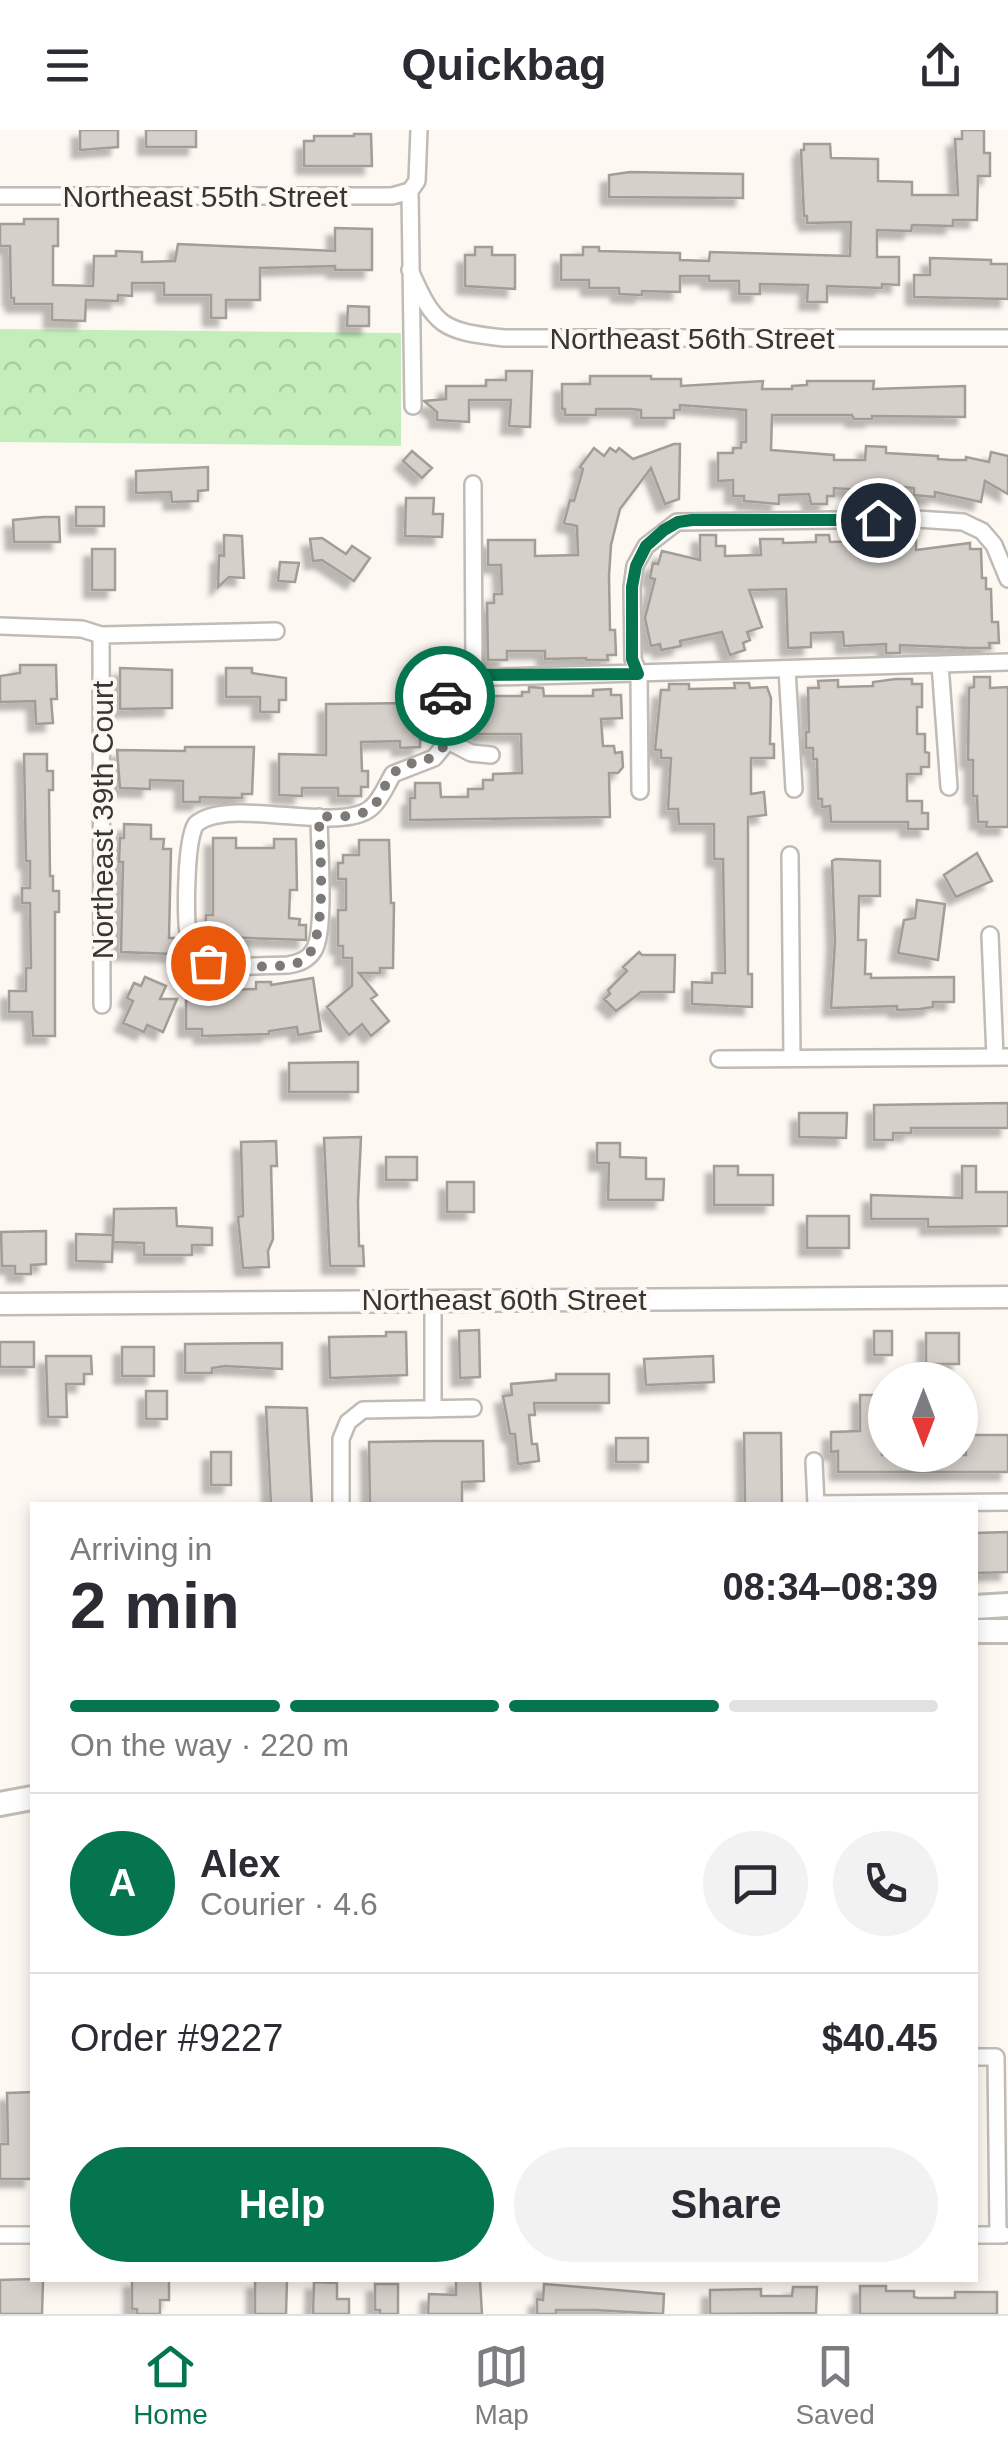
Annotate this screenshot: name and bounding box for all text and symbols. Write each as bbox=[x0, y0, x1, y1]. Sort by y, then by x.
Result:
icon: menu bbox=[40, 38, 95, 93]
icon: share bbox=[913, 38, 968, 93]
text: Quickbag bbox=[401, 39, 607, 90]
street label: Northeast 55th Street bbox=[62, 180, 348, 213]
street label: Northeast 56th Street bbox=[549, 322, 835, 355]
pin bbox=[836, 478, 921, 563]
icon: home bbox=[851, 493, 906, 548]
courier bbox=[395, 646, 495, 746]
icon: car bbox=[418, 669, 473, 724]
street label: Northeast 39th Court bbox=[86, 680, 119, 959]
pin bbox=[166, 921, 251, 1006]
icon: bag bbox=[181, 936, 236, 991]
street label: Northeast 60th Street bbox=[361, 1283, 647, 1316]
north arrow bbox=[868, 1362, 978, 1472]
map controls bbox=[868, 1362, 978, 1472]
text: Arriving in bbox=[70, 1531, 212, 1567]
text: 08:34–08:39 bbox=[722, 1566, 938, 1608]
text: 2 min bbox=[70, 1569, 240, 1642]
text: On the way · 220 m bbox=[70, 1727, 349, 1763]
button: chat bbox=[703, 1831, 808, 1936]
button: phone bbox=[833, 1831, 938, 1936]
text: Alex bbox=[200, 1843, 280, 1885]
text: A bbox=[109, 1862, 136, 1904]
text: Courier · 4.6 bbox=[200, 1886, 378, 1922]
text: Order #9227 bbox=[70, 2017, 283, 2059]
text: $40.45 bbox=[822, 2017, 938, 2059]
button: Help bbox=[70, 2147, 494, 2262]
button: Share bbox=[514, 2147, 938, 2262]
tab: Home bbox=[133, 2339, 208, 2431]
tab: Map bbox=[474, 2339, 529, 2431]
tab: Saved bbox=[795, 2339, 875, 2431]

